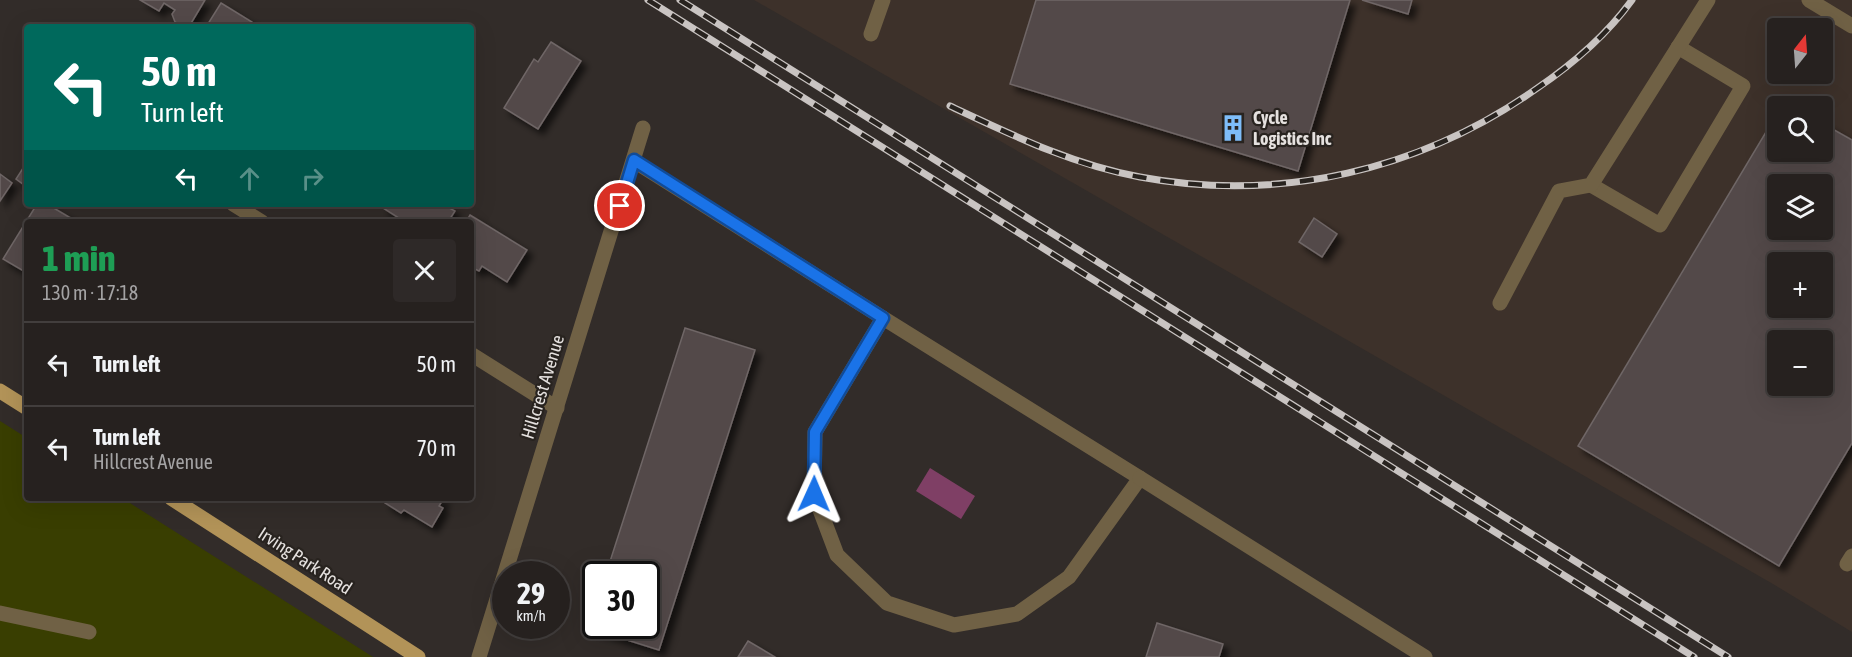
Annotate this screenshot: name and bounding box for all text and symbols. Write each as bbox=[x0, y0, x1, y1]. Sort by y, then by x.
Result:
north arrow bbox=[1767, 18, 1833, 84]
map controls bbox=[1767, 18, 1833, 396]
text: 50 m bbox=[141, 47, 216, 95]
icon: left bbox=[42, 48, 120, 126]
button: search bbox=[1767, 96, 1833, 162]
text: Turn left bbox=[141, 97, 224, 128]
place label: Cycle Logistics Inc bbox=[1253, 107, 1332, 149]
building icon: Cycle Logistics Inc bbox=[1218, 113, 1248, 143]
icon: left bbox=[170, 162, 203, 195]
icon: ahead bbox=[233, 162, 266, 195]
icon: right bbox=[296, 162, 329, 195]
button: layers bbox=[1767, 174, 1833, 240]
pin bbox=[594, 180, 645, 231]
icon: arrive bbox=[603, 189, 636, 222]
text: 1 min bbox=[42, 237, 116, 279]
button: close bbox=[393, 239, 456, 302]
button: + bbox=[1767, 252, 1833, 318]
text: 130 m · 17:18 bbox=[42, 281, 138, 304]
button: − bbox=[1767, 330, 1833, 396]
street label: Hillcrest Avenue bbox=[517, 332, 568, 442]
icon: left bbox=[42, 348, 75, 381]
text: Turn left bbox=[93, 351, 160, 377]
text: 50 m bbox=[416, 351, 456, 377]
text: Turn left bbox=[93, 424, 160, 450]
icon: left bbox=[42, 432, 75, 465]
text: 70 m bbox=[416, 435, 456, 461]
text: Hillcrest Avenue bbox=[93, 450, 213, 473]
position arrow bbox=[782, 462, 846, 526]
street label: Irving Park Road bbox=[255, 523, 356, 599]
speed limit sign: 30 bbox=[582, 561, 660, 639]
text: 29 bbox=[517, 576, 545, 610]
text: km/h bbox=[516, 607, 546, 624]

